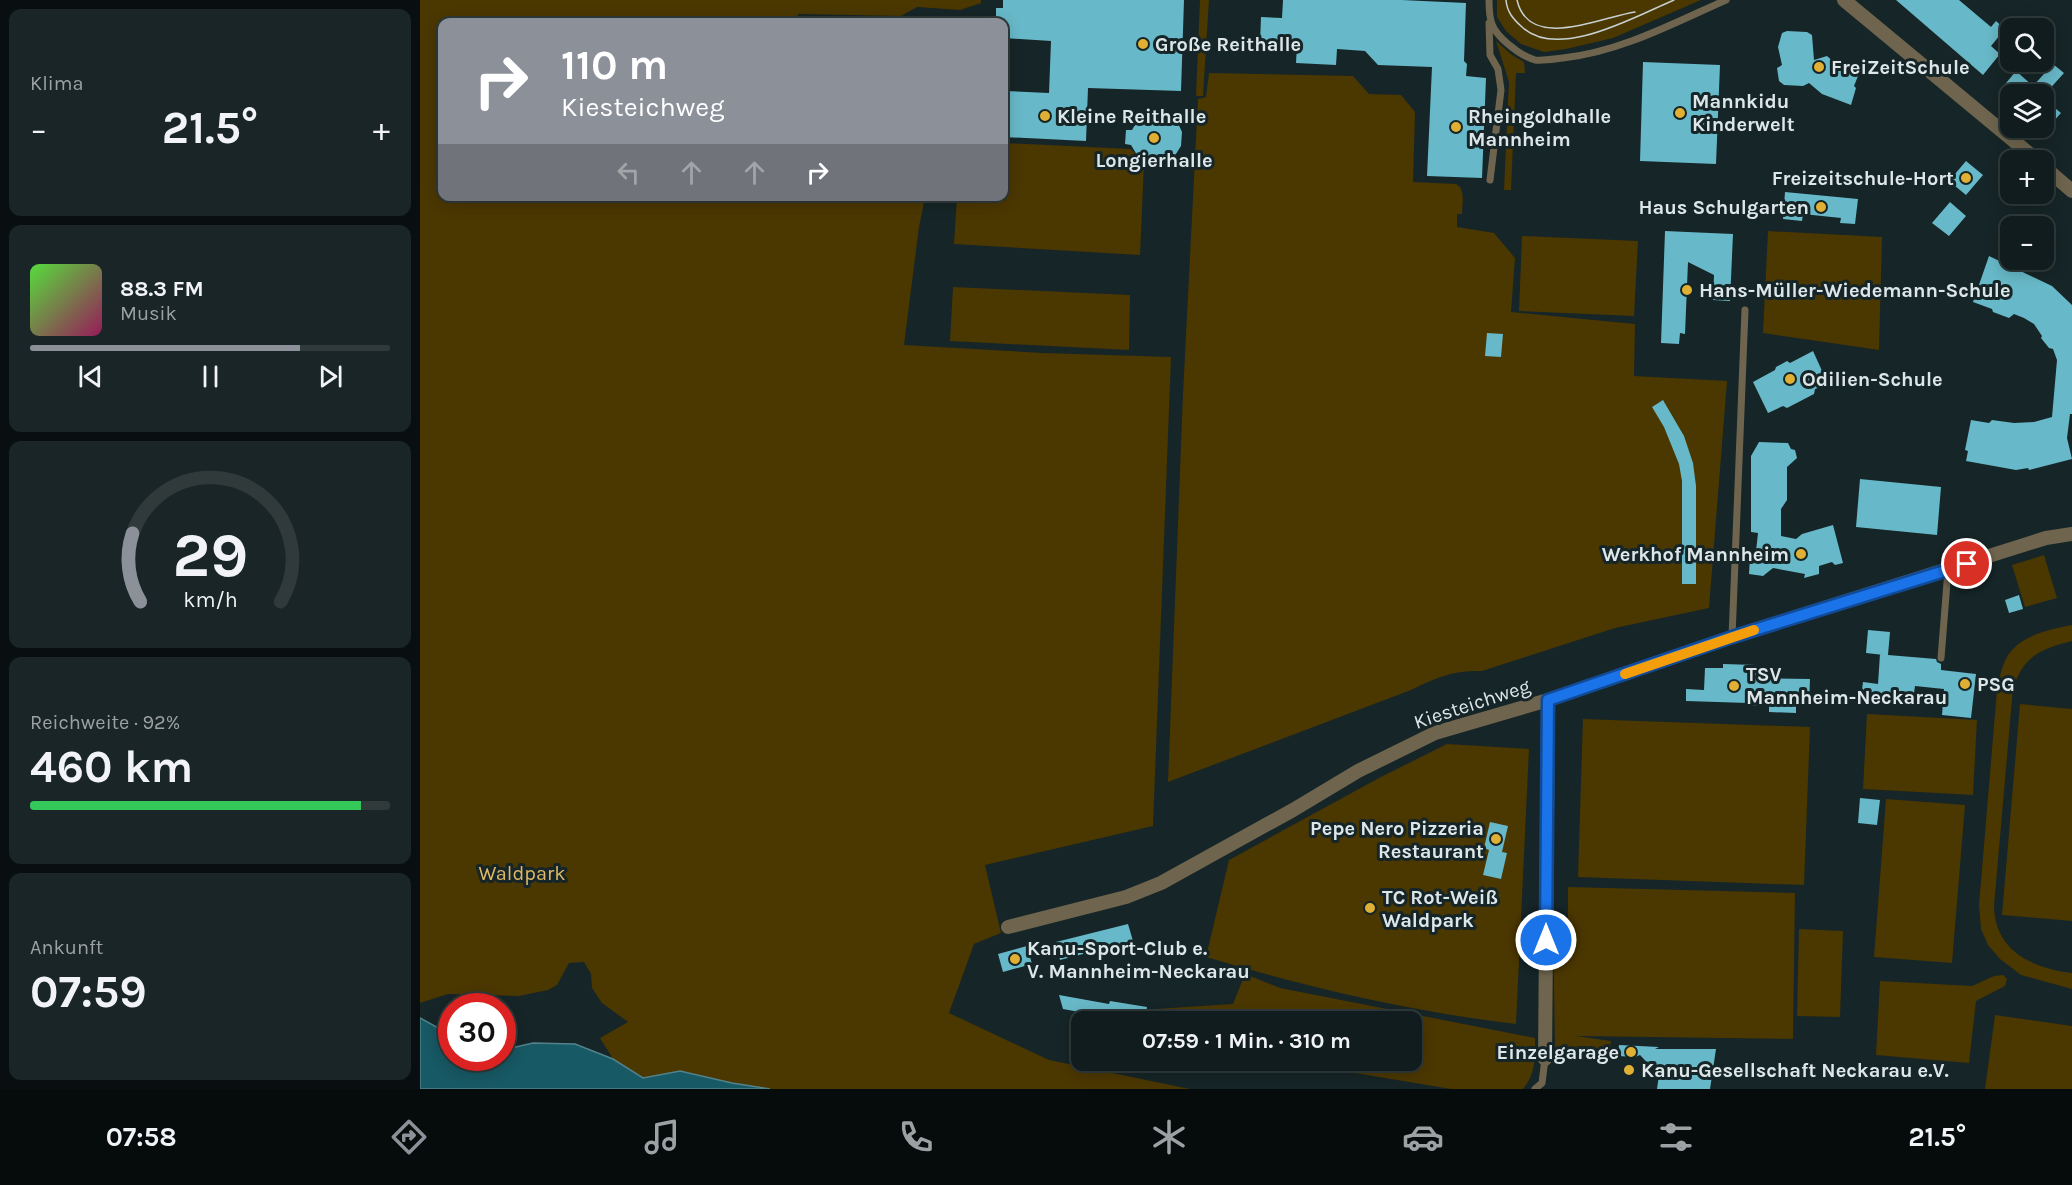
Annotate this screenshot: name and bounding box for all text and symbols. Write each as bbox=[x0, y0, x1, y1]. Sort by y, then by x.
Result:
map controls bbox=[2000, 18, 2054, 270]
button: search bbox=[2000, 18, 2054, 72]
place label: Große Reithalle bbox=[1155, 33, 1301, 56]
marker: Große Reithalle bbox=[1136, 37, 1150, 51]
text: 110 m bbox=[561, 40, 668, 90]
icon: right bbox=[462, 42, 540, 120]
place label: FreiZeitSchule bbox=[1831, 56, 1970, 79]
marker: FreiZeitSchule bbox=[1812, 60, 1826, 74]
text: Klima bbox=[30, 72, 83, 95]
button: layers bbox=[2000, 84, 2054, 138]
place label: Mannkidu Kinderwelt bbox=[1692, 90, 1795, 136]
text: Kiesteichweg bbox=[561, 91, 724, 123]
text: 21.5° bbox=[162, 102, 258, 154]
place label: Kleine Reithalle bbox=[1057, 105, 1206, 128]
place label: Rheingoldhalle Mannheim bbox=[1468, 105, 1611, 151]
marker: Mannkidu Kinderwelt bbox=[1673, 106, 1687, 120]
marker: Kleine Reithalle bbox=[1038, 109, 1052, 123]
text: − bbox=[30, 110, 47, 148]
text: + bbox=[373, 110, 390, 148]
marker: Rheingoldhalle Mannheim bbox=[1449, 120, 1463, 134]
marker: Longierhalle bbox=[1147, 131, 1161, 145]
place label: Longierhalle bbox=[1095, 149, 1213, 172]
button: + bbox=[2000, 150, 2054, 204]
icon: left bbox=[612, 156, 645, 189]
icon: ahead bbox=[675, 156, 708, 189]
icon: ahead bbox=[738, 156, 771, 189]
icon: right bbox=[801, 156, 834, 189]
place label: Freizeitschule-Hort bbox=[1772, 167, 1954, 190]
marker: Freizeitschule-Hort bbox=[1959, 171, 1973, 185]
place label: Haus Schulgarten bbox=[1638, 196, 1809, 219]
marker: Haus Schulgarten bbox=[1814, 200, 1828, 214]
button: − bbox=[2000, 216, 2054, 270]
text: 88.3 FM bbox=[120, 276, 204, 302]
place label: Hans-Müller-Wiedemann-Schule bbox=[1699, 279, 2011, 302]
marker: Hans-Müller-Wiedemann-Schule bbox=[1680, 283, 1694, 297]
text: Musik bbox=[120, 302, 177, 325]
icon: previous bbox=[74, 360, 107, 393]
icon: pause bbox=[194, 360, 227, 393]
icon: next bbox=[314, 360, 347, 393]
place label: Odilien-Schule bbox=[1802, 368, 1943, 391]
marker: Odilien-Schule bbox=[1783, 372, 1797, 386]
text: 29 bbox=[172, 519, 248, 592]
pin bbox=[1941, 538, 1992, 589]
place label: Werkhof Mannheim bbox=[1602, 543, 1789, 566]
marker: Werkhof Mannheim bbox=[1794, 547, 1808, 561]
icon: arrive bbox=[1950, 547, 1983, 580]
text: km/h bbox=[183, 587, 237, 612]
place label: TSV Mannheim-Neckarau bbox=[1746, 663, 1947, 709]
place label: PSG bbox=[1977, 673, 2015, 696]
street label: Kiesteichweg bbox=[1411, 674, 1533, 734]
marker: PSG bbox=[1958, 677, 1972, 691]
marker: TSV Mannheim-Neckarau bbox=[1727, 679, 1741, 693]
text: Reichweite · 92% bbox=[30, 711, 180, 734]
text: 460 km bbox=[30, 741, 193, 793]
place label: Pepe Nero Pizzeria Restaurant bbox=[1310, 817, 1484, 863]
marker: Pepe Nero Pizzeria Restaurant bbox=[1489, 832, 1503, 846]
park label: Waldpark bbox=[479, 862, 565, 885]
place label: TC Rot-Weiß Waldpark bbox=[1382, 886, 1498, 932]
marker: TC Rot-Weiß Waldpark bbox=[1363, 901, 1377, 915]
position arrow bbox=[1514, 908, 1578, 972]
text: Ankunft bbox=[30, 936, 103, 959]
place label: Kanu-Sport-Club e. V. Mannheim-Neckarau bbox=[1027, 937, 1250, 983]
marker: Kanu-Sport-Club e. V. Mannheim-Neckarau bbox=[1008, 952, 1022, 966]
text: 07:59 bbox=[30, 966, 147, 1018]
speed limit sign: 30 bbox=[438, 993, 516, 1071]
text: 07:59 · 1 Min. · 310 m bbox=[1142, 1028, 1351, 1054]
place label: Einzelgarage bbox=[1497, 1041, 1619, 1064]
marker: Einzelgarage bbox=[1624, 1045, 1638, 1059]
place label: Kanu-Gesellschaft Neckarau e.V. bbox=[1641, 1059, 1949, 1082]
marker: Kanu-Gesellschaft Neckarau e.V. bbox=[1622, 1063, 1636, 1077]
icon: directions bbox=[388, 1116, 430, 1158]
icon: music bbox=[641, 1116, 683, 1158]
icon: phone bbox=[895, 1116, 937, 1158]
icon: climate bbox=[1148, 1116, 1190, 1158]
icon: car bbox=[1402, 1116, 1444, 1158]
icon: filters bbox=[1655, 1116, 1697, 1158]
text: 07:58 bbox=[106, 1121, 177, 1153]
text: 21.5° bbox=[1908, 1121, 1966, 1153]

